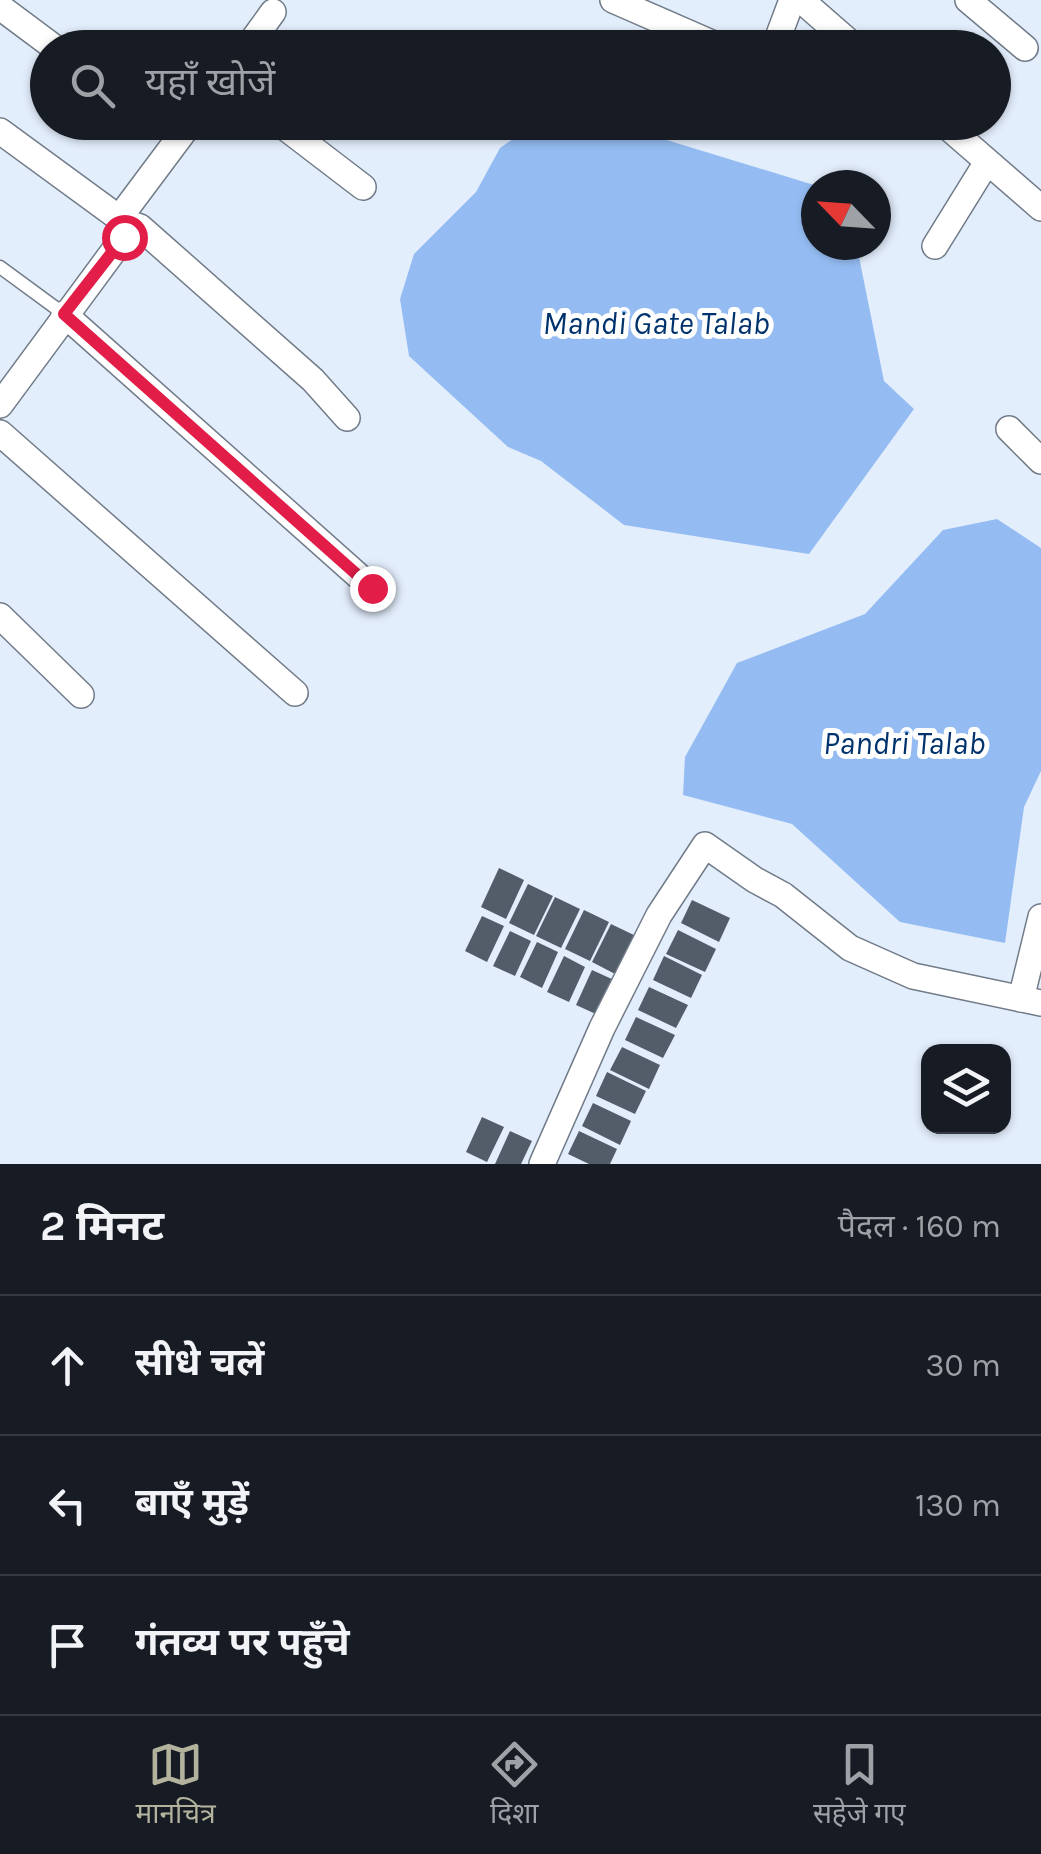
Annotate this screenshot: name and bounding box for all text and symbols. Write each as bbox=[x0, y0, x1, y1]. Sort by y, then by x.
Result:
search box bbox=[30, 30, 1011, 140]
icon: search bbox=[65, 58, 120, 113]
text: यहाँ खोजें bbox=[145, 60, 275, 105]
north arrow bbox=[801, 170, 891, 260]
route start bbox=[102, 215, 148, 261]
water label: Mandi Gate Talab bbox=[543, 305, 770, 342]
route end bbox=[350, 566, 396, 612]
water label: Pandri Talab bbox=[823, 725, 985, 762]
map controls bbox=[921, 1044, 1011, 1134]
button: layers bbox=[921, 1044, 1011, 1134]
text: 2 मिनट bbox=[40, 1201, 164, 1251]
text: पैदल · 160 m bbox=[838, 1208, 1001, 1245]
icon: ahead bbox=[40, 1338, 95, 1393]
text: सीधे चलें bbox=[135, 1340, 264, 1385]
text: 30 m bbox=[926, 1347, 1001, 1384]
icon: left bbox=[40, 1478, 95, 1533]
text: बाएँ मुड़ें bbox=[135, 1480, 249, 1525]
text: 130 m bbox=[915, 1487, 1001, 1524]
icon: arrive bbox=[40, 1618, 95, 1673]
text: गंतव्य पर पहुँचे bbox=[135, 1620, 350, 1665]
tab: मानचित्र bbox=[136, 1737, 216, 1834]
tab: दिशा bbox=[487, 1737, 542, 1834]
tab: सहेजे गए bbox=[813, 1737, 905, 1834]

